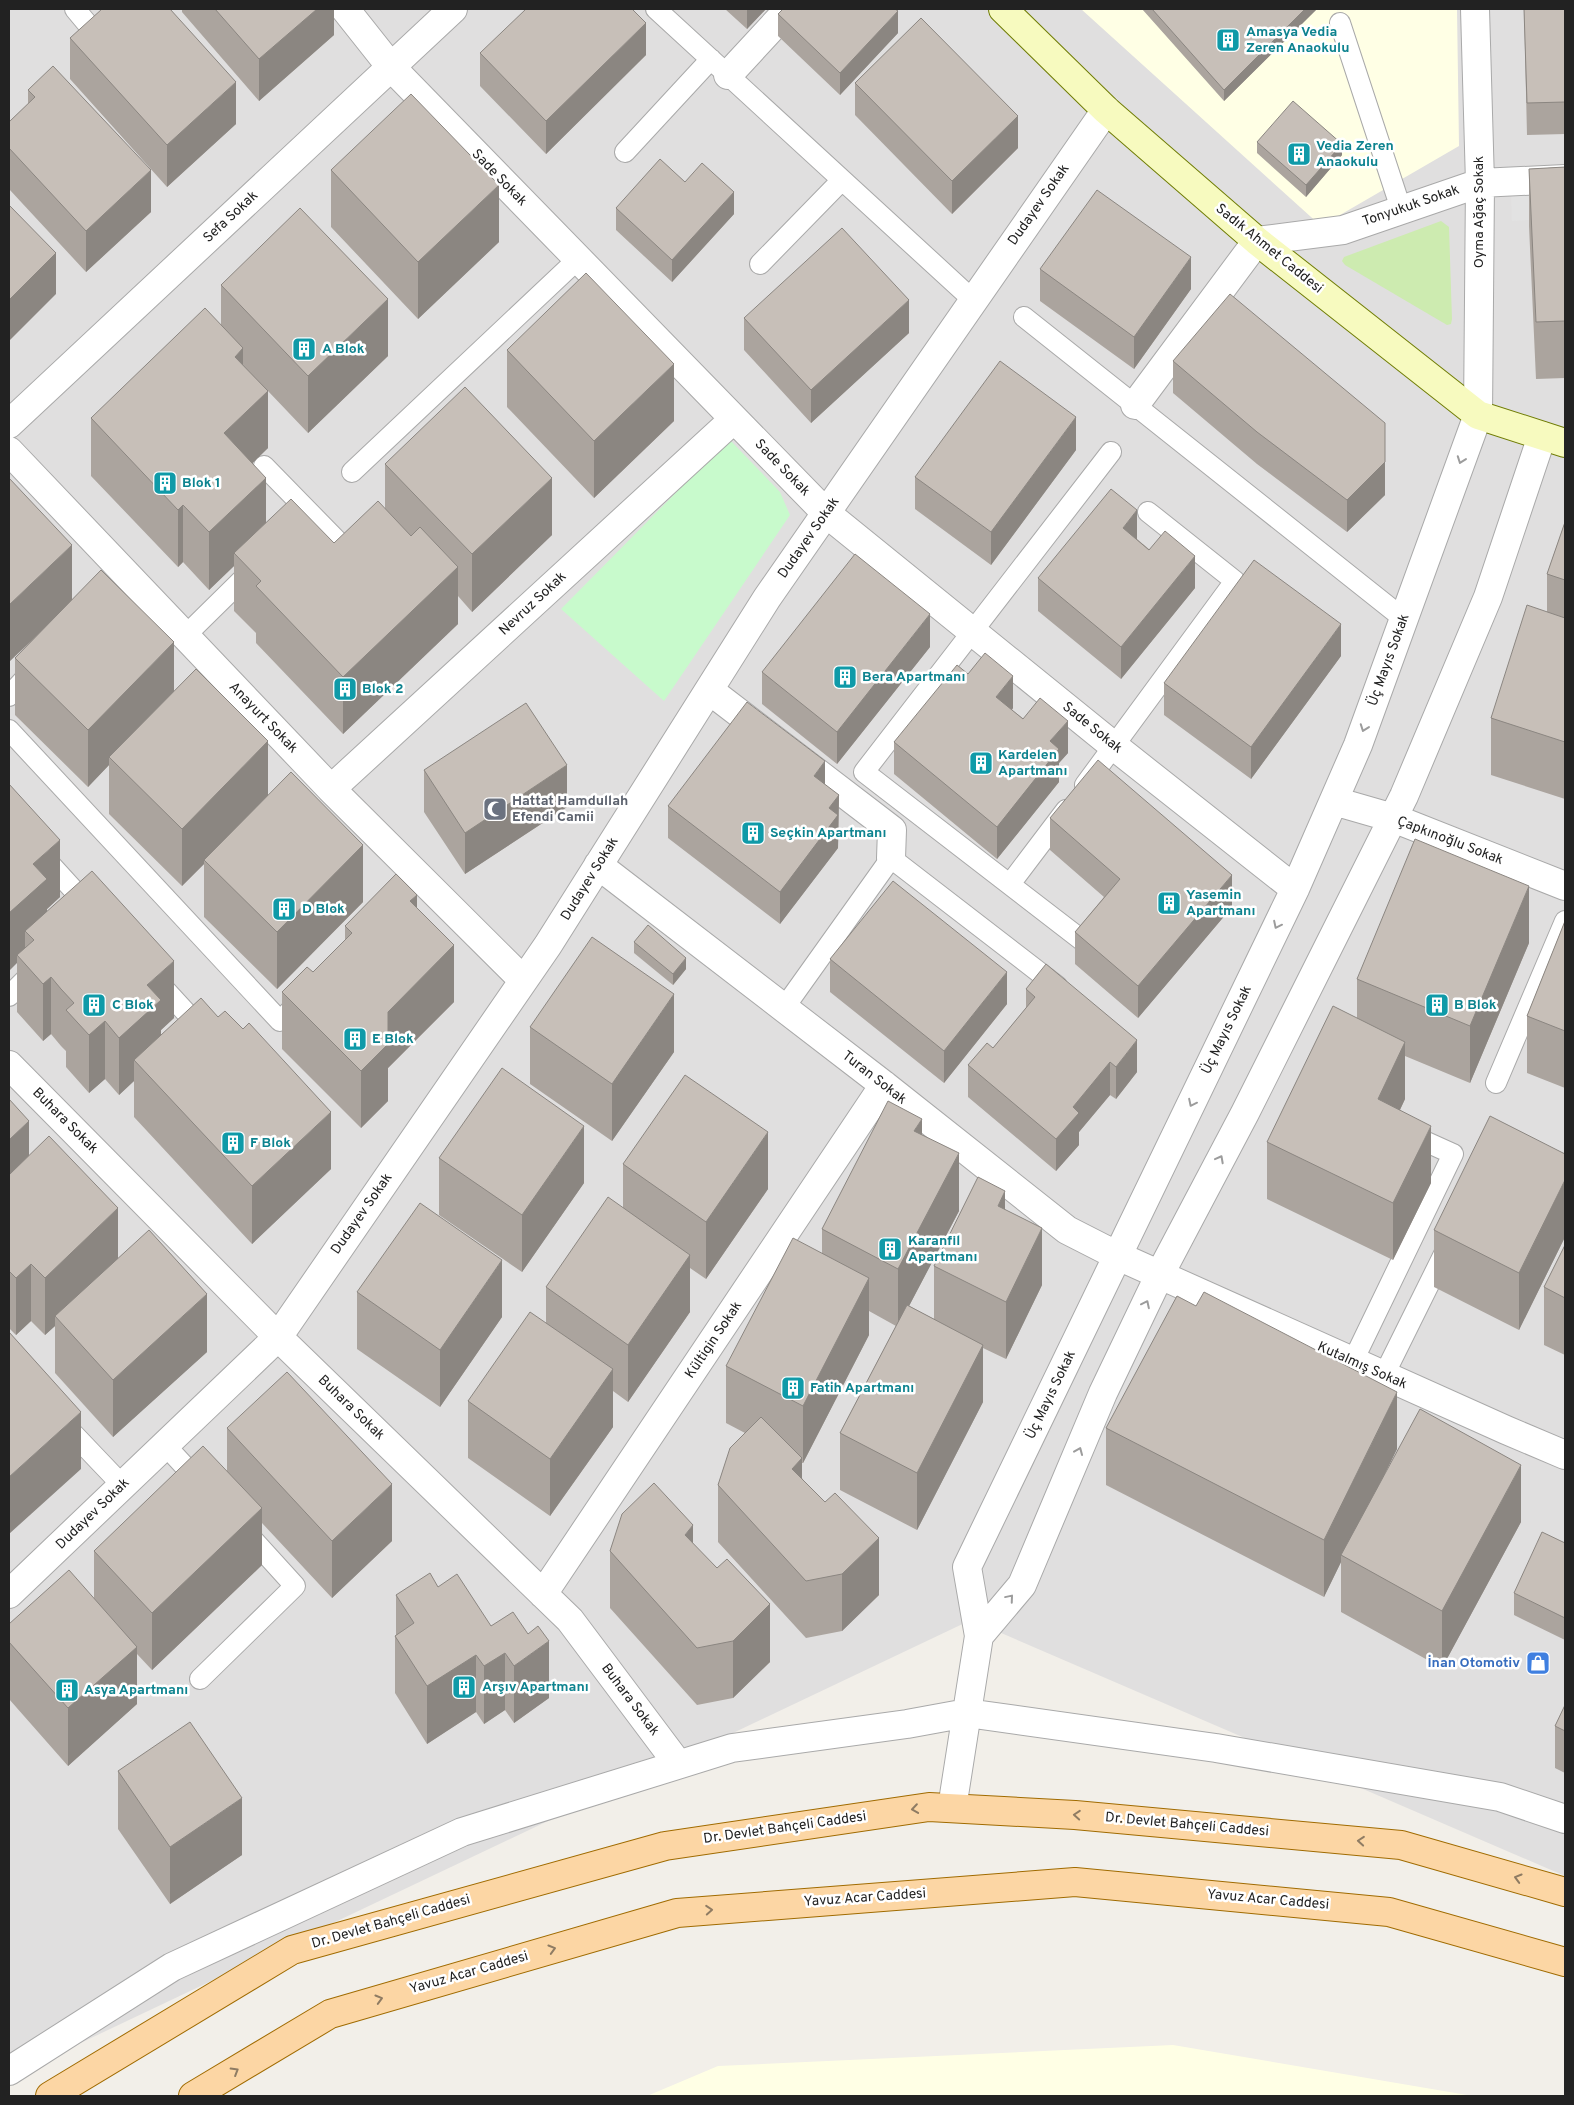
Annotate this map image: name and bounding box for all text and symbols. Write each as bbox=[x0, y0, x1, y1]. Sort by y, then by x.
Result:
place label: Amasya Vedia Zeren Anaokulu bbox=[1246, 24, 1349, 57]
building icon: Amasya Vedia Zeren Anaokulu bbox=[1215, 27, 1241, 53]
place label: Vedia Zeren Anaokulu bbox=[1316, 138, 1394, 171]
building icon: Vedia Zeren Anaokulu bbox=[1286, 141, 1312, 167]
street label: Sade Sokak bbox=[468, 146, 530, 210]
street label: Oyma Ağaç Sokak bbox=[1471, 156, 1488, 268]
street label: Dudayev Sokak bbox=[1005, 161, 1073, 249]
street label: Tonyukuk Sokak bbox=[1360, 181, 1462, 231]
street label: Sefa Sokak bbox=[200, 187, 262, 247]
street label: Sadık Ahmet Caddesi bbox=[1212, 201, 1326, 297]
building icon: A Blok bbox=[291, 336, 317, 362]
place label: A Blok bbox=[322, 341, 365, 358]
street label: Sade Sokak bbox=[751, 436, 813, 500]
one-way arrow bbox=[1457, 456, 1467, 464]
building icon: Blok 1 bbox=[152, 470, 178, 496]
place label: Blok 1 bbox=[182, 475, 221, 492]
street label: Dudayev Sokak bbox=[775, 494, 843, 582]
street label: Nevruz Sokak bbox=[496, 568, 570, 640]
street label: Üç Mayıs Sokak bbox=[1364, 611, 1414, 708]
building icon: Bera Apartmanı bbox=[832, 664, 858, 690]
place label: Bera Apartmanı bbox=[862, 669, 965, 686]
building icon: Blok 2 bbox=[332, 676, 358, 702]
street label: Anayurt Sokak bbox=[225, 679, 301, 757]
place label: Blok 2 bbox=[362, 681, 404, 698]
street label: Sade Sokak bbox=[1058, 699, 1126, 757]
one-way arrow bbox=[1360, 723, 1370, 732]
place label: Kardelen Apartmanı bbox=[998, 747, 1067, 780]
building icon: Kardelen Apartmanı bbox=[968, 750, 994, 776]
place label: Hattat Hamdullah Efendi Camii bbox=[512, 793, 628, 826]
mosque icon: Hattat Hamdullah Efendi Camii bbox=[482, 796, 508, 822]
street label: Çapkınoğlu Sokak bbox=[1394, 813, 1506, 869]
building icon: Seçkin Apartmanı bbox=[740, 820, 766, 846]
place label: Seçkin Apartmanı bbox=[770, 825, 886, 842]
street label: Dudayev Sokak bbox=[558, 834, 622, 924]
place label: Yasemin Apartmanı bbox=[1186, 887, 1255, 920]
building icon: Yasemin Apartmanı bbox=[1156, 890, 1182, 916]
building icon: D Blok bbox=[271, 896, 297, 922]
place label: D Blok bbox=[302, 901, 345, 918]
one-way arrow bbox=[1273, 920, 1284, 929]
street label: Üç Mayıs Sokak bbox=[1197, 982, 1256, 1077]
building icon: C Blok bbox=[81, 992, 107, 1018]
building icon: B Blok bbox=[1424, 992, 1450, 1018]
place label: C Blok bbox=[112, 997, 154, 1014]
place label: B Blok bbox=[1454, 997, 1497, 1014]
building icon: E Blok bbox=[342, 1026, 368, 1052]
place label: E Blok bbox=[372, 1031, 414, 1048]
street label: Turan Sokak bbox=[838, 1048, 910, 1108]
street label: Buhara Sokak bbox=[29, 1085, 101, 1157]
one-way arrow bbox=[1188, 1098, 1198, 1107]
building icon: F Blok bbox=[220, 1130, 246, 1156]
place label: F Blok bbox=[250, 1135, 291, 1152]
one-way arrow bbox=[1214, 1155, 1224, 1164]
street label: Dudayev Sokak bbox=[328, 1170, 396, 1258]
place label: Karanfil Apartmanı bbox=[908, 1233, 977, 1266]
building icon: Karanfil Apartmanı bbox=[877, 1236, 903, 1262]
street label: Kültigin Sokak bbox=[682, 1298, 746, 1382]
one-way arrow bbox=[1140, 1300, 1150, 1309]
street label: Kutalmış Sokak bbox=[1314, 1339, 1410, 1393]
street label: Üç Mayıs Sokak bbox=[1021, 1347, 1080, 1442]
street label: Buhara Sokak bbox=[314, 1372, 388, 1444]
building icon: Fatih Apartmanı bbox=[780, 1375, 806, 1401]
place label: Fatih Apartmanı bbox=[810, 1380, 914, 1397]
one-way arrow bbox=[1072, 1447, 1083, 1456]
street label: Dudayev Sokak bbox=[53, 1475, 133, 1553]
one-way arrow bbox=[1005, 1595, 1013, 1604]
shop icon: İnan Otomotiv bbox=[1525, 1650, 1551, 1676]
place label: İnan Otomotiv bbox=[1427, 1655, 1520, 1672]
street label: Buhara Sokak bbox=[597, 1660, 663, 1740]
building icon: Arşıv Apartmanı bbox=[451, 1674, 477, 1700]
building icon: Asya Apartmanı bbox=[54, 1677, 80, 1703]
place label: Arşıv Apartmanı bbox=[482, 1679, 589, 1696]
place label: Asya Apartmanı bbox=[84, 1682, 188, 1699]
one-way arrow bbox=[910, 1803, 918, 1814]
street label: Dr. Devlet Bahçeli Caddesi bbox=[702, 1808, 868, 1848]
one-way arrow bbox=[1073, 1809, 1081, 1820]
street label: Dr. Devlet Bahçeli Caddesi bbox=[1104, 1809, 1270, 1841]
one-way arrow bbox=[1356, 1836, 1364, 1847]
one-way arrow bbox=[1515, 1874, 1523, 1884]
street label: Yavuz Acar Caddesi bbox=[803, 1885, 927, 1911]
street label: Yavuz Acar Caddesi bbox=[1206, 1886, 1330, 1914]
street label: Dr. Devlet Bahçeli Caddesi bbox=[310, 1891, 472, 1953]
one-way arrow bbox=[706, 1905, 714, 1916]
one-way arrow bbox=[548, 1945, 556, 1955]
street label: Yavuz Acar Caddesi bbox=[408, 1948, 530, 1998]
one-way arrow bbox=[375, 1995, 383, 2005]
one-way arrow bbox=[229, 2068, 238, 2077]

